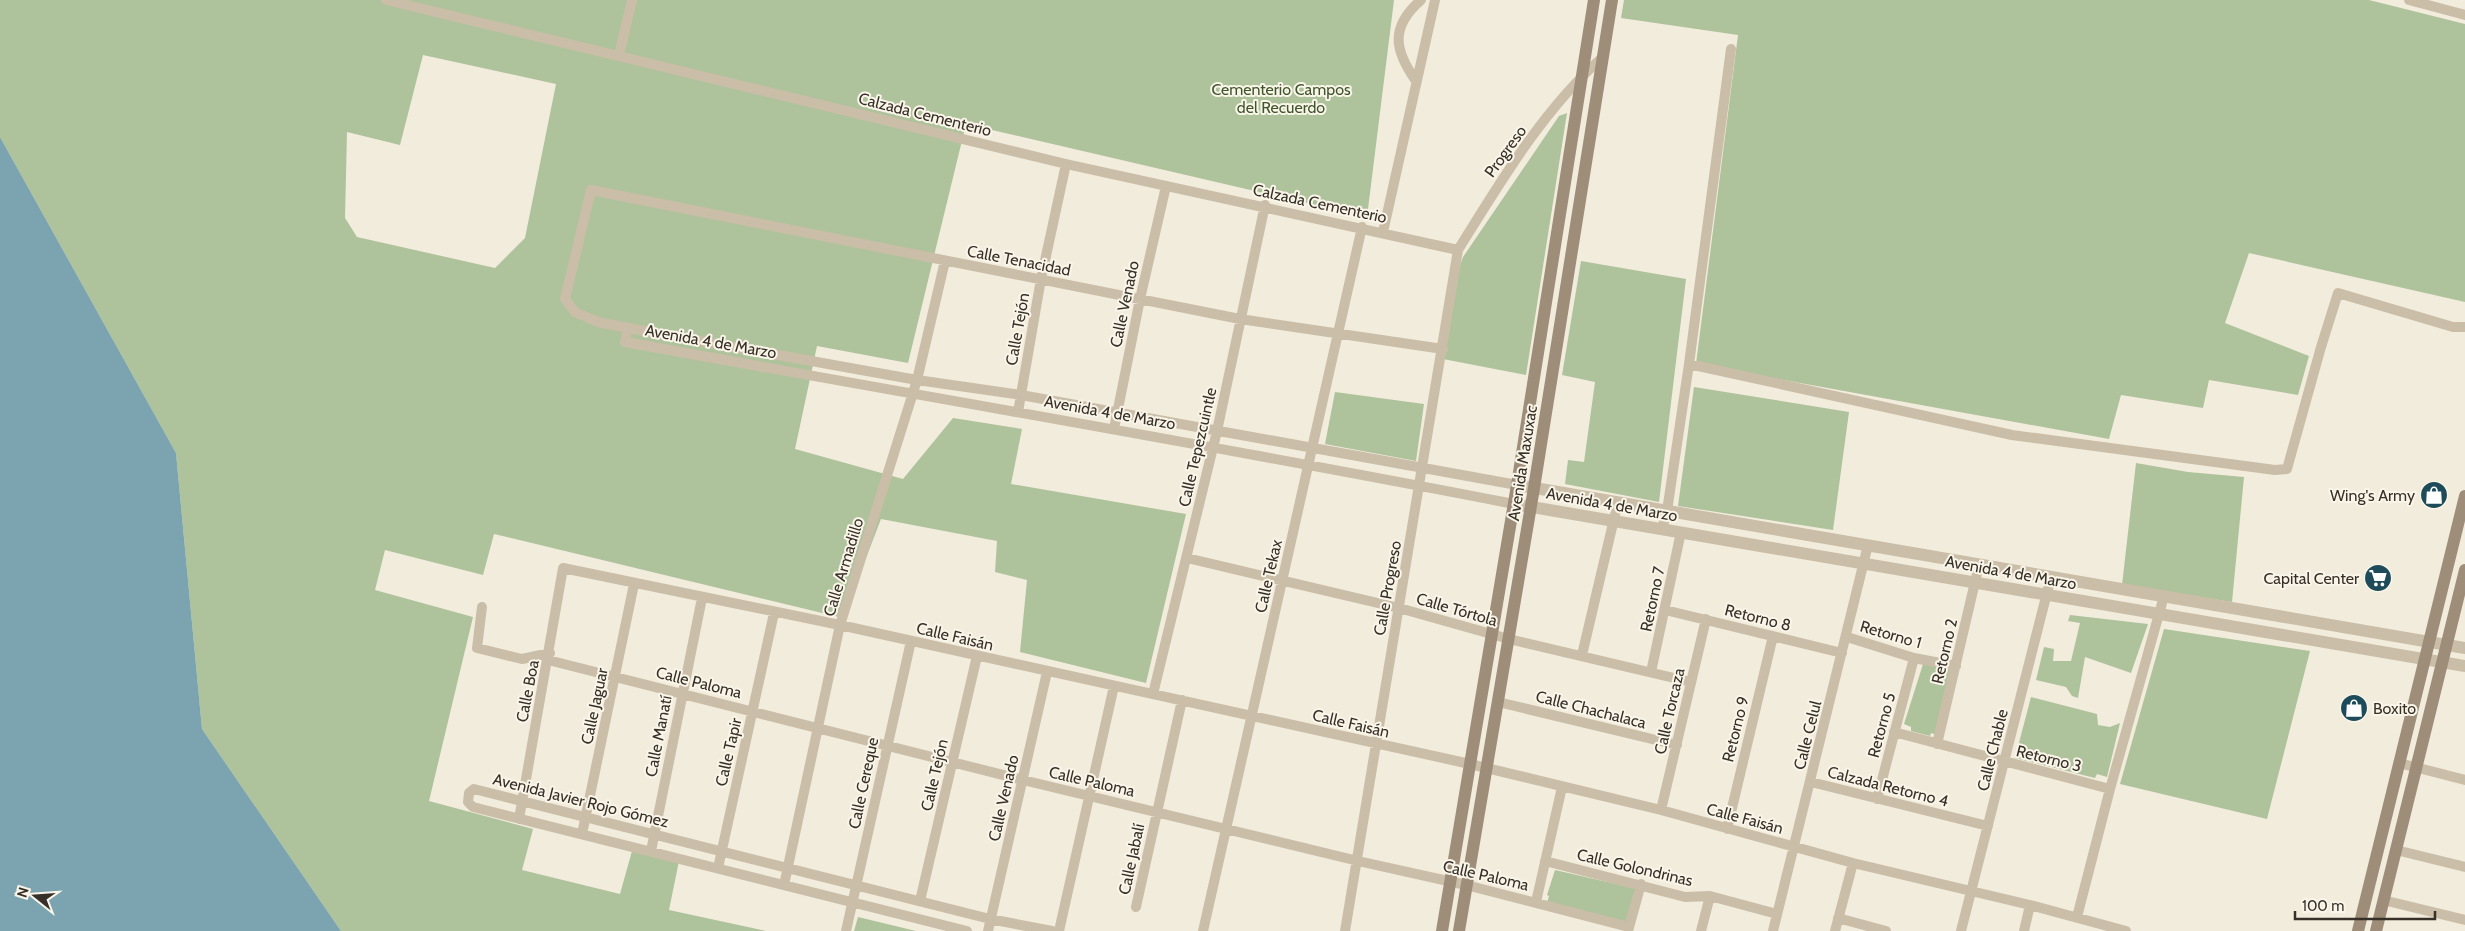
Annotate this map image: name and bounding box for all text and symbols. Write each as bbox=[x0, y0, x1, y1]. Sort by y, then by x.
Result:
park label: Cementerio Campos del Recuerdo bbox=[1211, 80, 1351, 117]
street label: Calzada Cementerio bbox=[856, 89, 994, 140]
street label: Progreso bbox=[1480, 122, 1531, 181]
street label: Calzada Cementerio bbox=[1251, 180, 1389, 227]
street label: Calle Tenacidad bbox=[966, 241, 1072, 280]
street label: Calle Venado bbox=[1106, 259, 1143, 349]
street label: Calle Tejón bbox=[1002, 291, 1033, 367]
street label: Avenida 4 de Marzo bbox=[644, 321, 778, 362]
street label: Calle Tepezcuintle bbox=[1175, 386, 1220, 509]
street label: Avenida 4 de Marzo bbox=[1043, 392, 1177, 433]
street label: Avenida Maxuxac bbox=[1504, 404, 1541, 522]
shop icon: Wing's Army bbox=[2419, 480, 2449, 510]
street label: Avenida 4 de Marzo bbox=[1545, 484, 1679, 525]
place label: Wing's Army bbox=[2330, 486, 2415, 505]
street label: Calle Armadillo bbox=[819, 515, 868, 619]
street label: Calle Tekax bbox=[1251, 537, 1286, 615]
street label: Calle Progreso bbox=[1370, 539, 1405, 637]
street label: Avenida 4 de Marzo bbox=[1944, 552, 2078, 593]
supermarket icon: Capital Center bbox=[2363, 563, 2393, 593]
street label: Retorno 7 bbox=[1636, 565, 1669, 633]
place label: Capital Center bbox=[2263, 569, 2360, 588]
street label: Calle Tórtola bbox=[1414, 589, 1500, 630]
street label: Retorno 8 bbox=[1723, 600, 1793, 635]
street label: Retorno 1 bbox=[1858, 617, 1924, 652]
street label: Retorno 2 bbox=[1928, 617, 1961, 686]
street label: Calle Faisán bbox=[914, 618, 995, 655]
street label: Calle Boa bbox=[512, 658, 543, 724]
street label: Calle Paloma bbox=[654, 663, 744, 702]
street label: Calle Jaguar bbox=[577, 665, 612, 746]
street label: Calle Torcaza bbox=[1650, 666, 1689, 756]
street label: Calle Chachalaca bbox=[1534, 687, 1648, 732]
street label: Retorno 5 bbox=[1864, 690, 1899, 760]
street label: Calle Manatí bbox=[641, 693, 676, 778]
shop icon: Boxito bbox=[2339, 693, 2369, 723]
street label: Retorno 9 bbox=[1718, 694, 1753, 764]
street label: Calle Celul bbox=[1790, 698, 1825, 772]
place label: Boxito bbox=[2373, 699, 2416, 718]
street label: Calle Faisán bbox=[1310, 705, 1391, 742]
street label: Calle Chable bbox=[1973, 707, 2012, 793]
street label: Calle Tapir bbox=[711, 715, 746, 788]
street label: Calle Cereque bbox=[845, 736, 882, 831]
street label: Calle Tejón bbox=[917, 737, 952, 813]
street label: Retorno 3 bbox=[2014, 741, 2084, 776]
street label: Calle Venado bbox=[984, 753, 1023, 843]
street label: Calle Paloma bbox=[1047, 762, 1137, 801]
street label: Calzada Retorno 4 bbox=[1825, 762, 1950, 811]
street label: Avenida Javier Rojo Gómez bbox=[491, 769, 671, 832]
street label: Calle Faisán bbox=[1704, 799, 1785, 838]
street label: Calle Jabalí bbox=[1115, 821, 1148, 896]
street label: Calle Golondrinas bbox=[1575, 845, 1695, 890]
street label: Calle Paloma bbox=[1441, 856, 1531, 895]
north arrow bbox=[10, 871, 60, 921]
text: N bbox=[13, 885, 33, 900]
scale bar bbox=[2295, 888, 2435, 920]
text: 100 m bbox=[2302, 897, 2344, 915]

